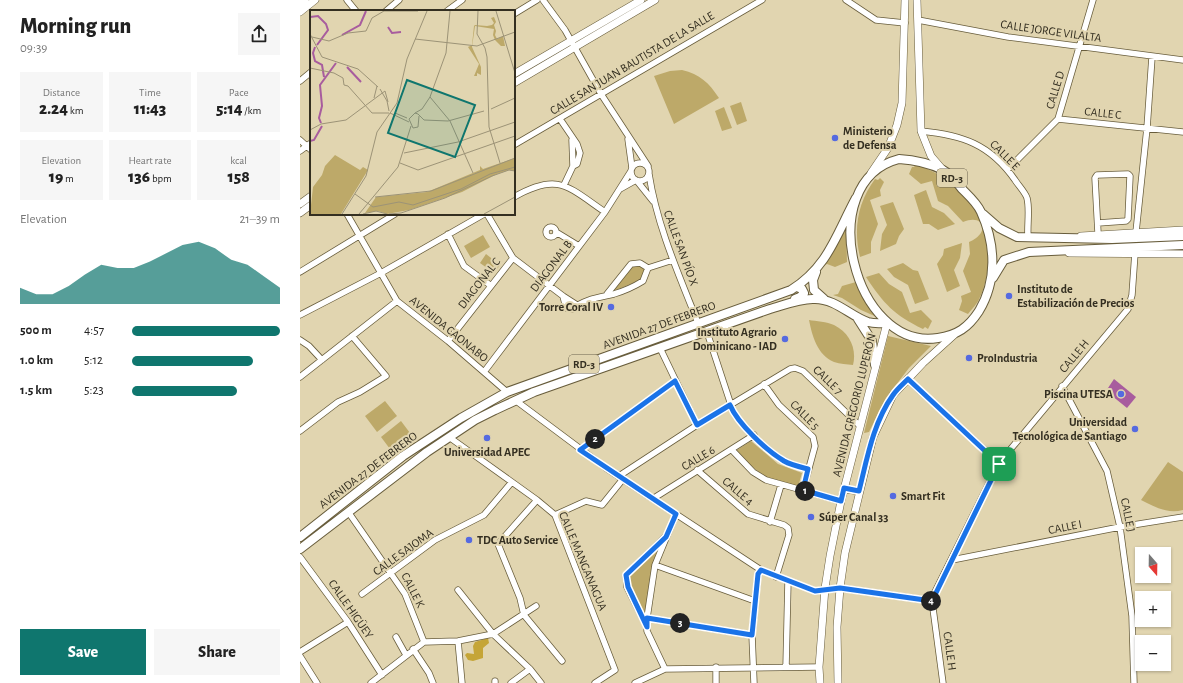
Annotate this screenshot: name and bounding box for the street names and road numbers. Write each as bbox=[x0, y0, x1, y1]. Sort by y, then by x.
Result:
street label: CALLE SAN JUAN BAUTISTA DE LA SALLE bbox=[548, 9, 716, 117]
street label: CALLE JORGE VILALTA bbox=[1000, 18, 1102, 44]
street label: CALLE D bbox=[1044, 70, 1066, 110]
street label: CALLE C bbox=[1084, 105, 1122, 121]
street label: CALLE E bbox=[988, 138, 1022, 172]
road number: RD-3 bbox=[937, 169, 967, 187]
street label: CALLE SAN PÍO X bbox=[662, 208, 701, 287]
street label: DIAGONAL B bbox=[528, 238, 574, 294]
street label: DIAGONAL C bbox=[456, 255, 502, 311]
street label: AVENIDA CAONABO bbox=[408, 294, 491, 364]
street label: AVENIDA 27 DE FEBRERO bbox=[601, 299, 717, 351]
street label: AVENIDA GREGORIO LUPERÓN bbox=[829, 332, 878, 478]
street label: CALLE H bbox=[1057, 337, 1091, 375]
road number: RD-3 bbox=[569, 355, 599, 373]
street label: CALLE 7 bbox=[811, 363, 845, 397]
street label: CALLE 5 bbox=[788, 398, 822, 432]
street label: AVENIDA 27 DE FEBRERO bbox=[317, 429, 419, 511]
street label: CALLE 6 bbox=[679, 443, 717, 473]
street label: CALLE 4 bbox=[720, 475, 756, 508]
street label: CALLE J bbox=[1119, 497, 1137, 533]
street label: CALLE MANGANAGUA bbox=[557, 510, 609, 612]
street label: CALLE I bbox=[1047, 518, 1083, 536]
street label: CALLE SAJOMA bbox=[371, 526, 435, 578]
street label: CALLE K bbox=[399, 571, 427, 610]
street label: CALLE HIGÜEY bbox=[326, 577, 377, 641]
street label: CALLE H bbox=[941, 631, 959, 671]

